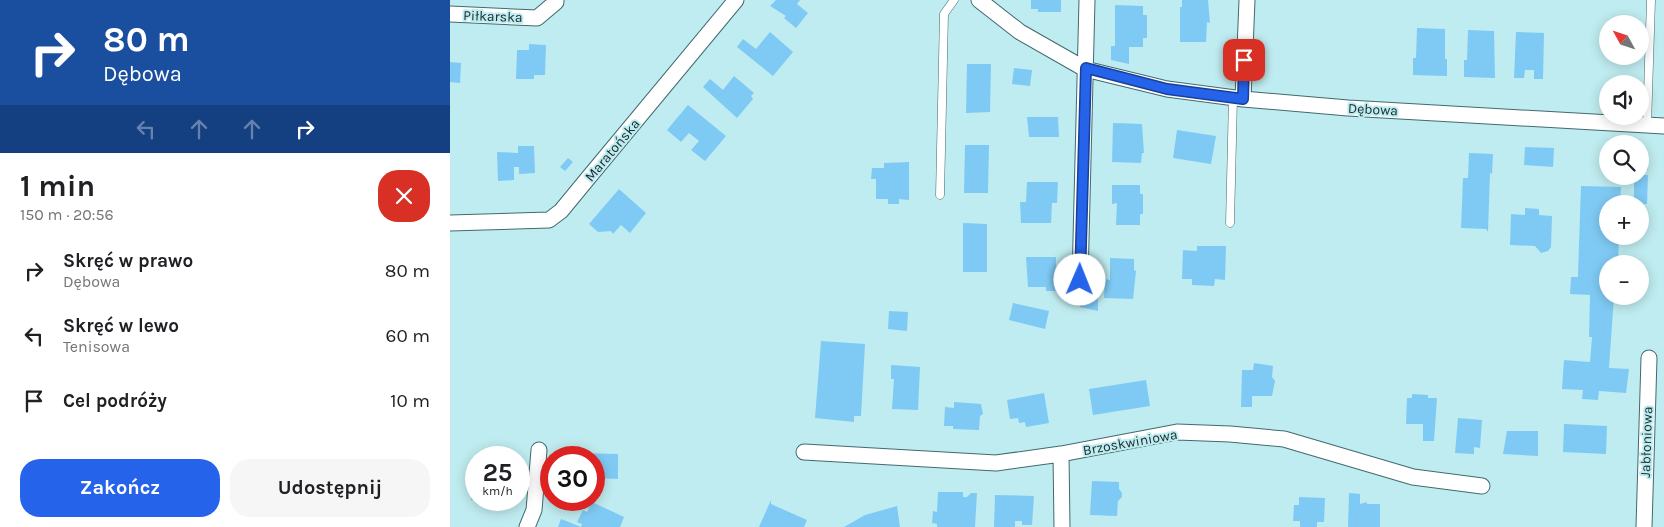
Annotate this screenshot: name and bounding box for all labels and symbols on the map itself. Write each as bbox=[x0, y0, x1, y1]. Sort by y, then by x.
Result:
street label: Piłkarska bbox=[463, 7, 523, 26]
north arrow bbox=[1599, 15, 1649, 65]
pin bbox=[1223, 39, 1265, 81]
street label: Dębowa bbox=[1347, 100, 1399, 119]
street label: Maratońska bbox=[581, 115, 644, 185]
position arrow bbox=[1053, 253, 1105, 305]
street label: Jabłoniowa bbox=[1637, 406, 1656, 478]
street label: Brzoskwiniowa bbox=[1081, 426, 1179, 459]
speed limit sign: 30 bbox=[540, 446, 605, 511]

